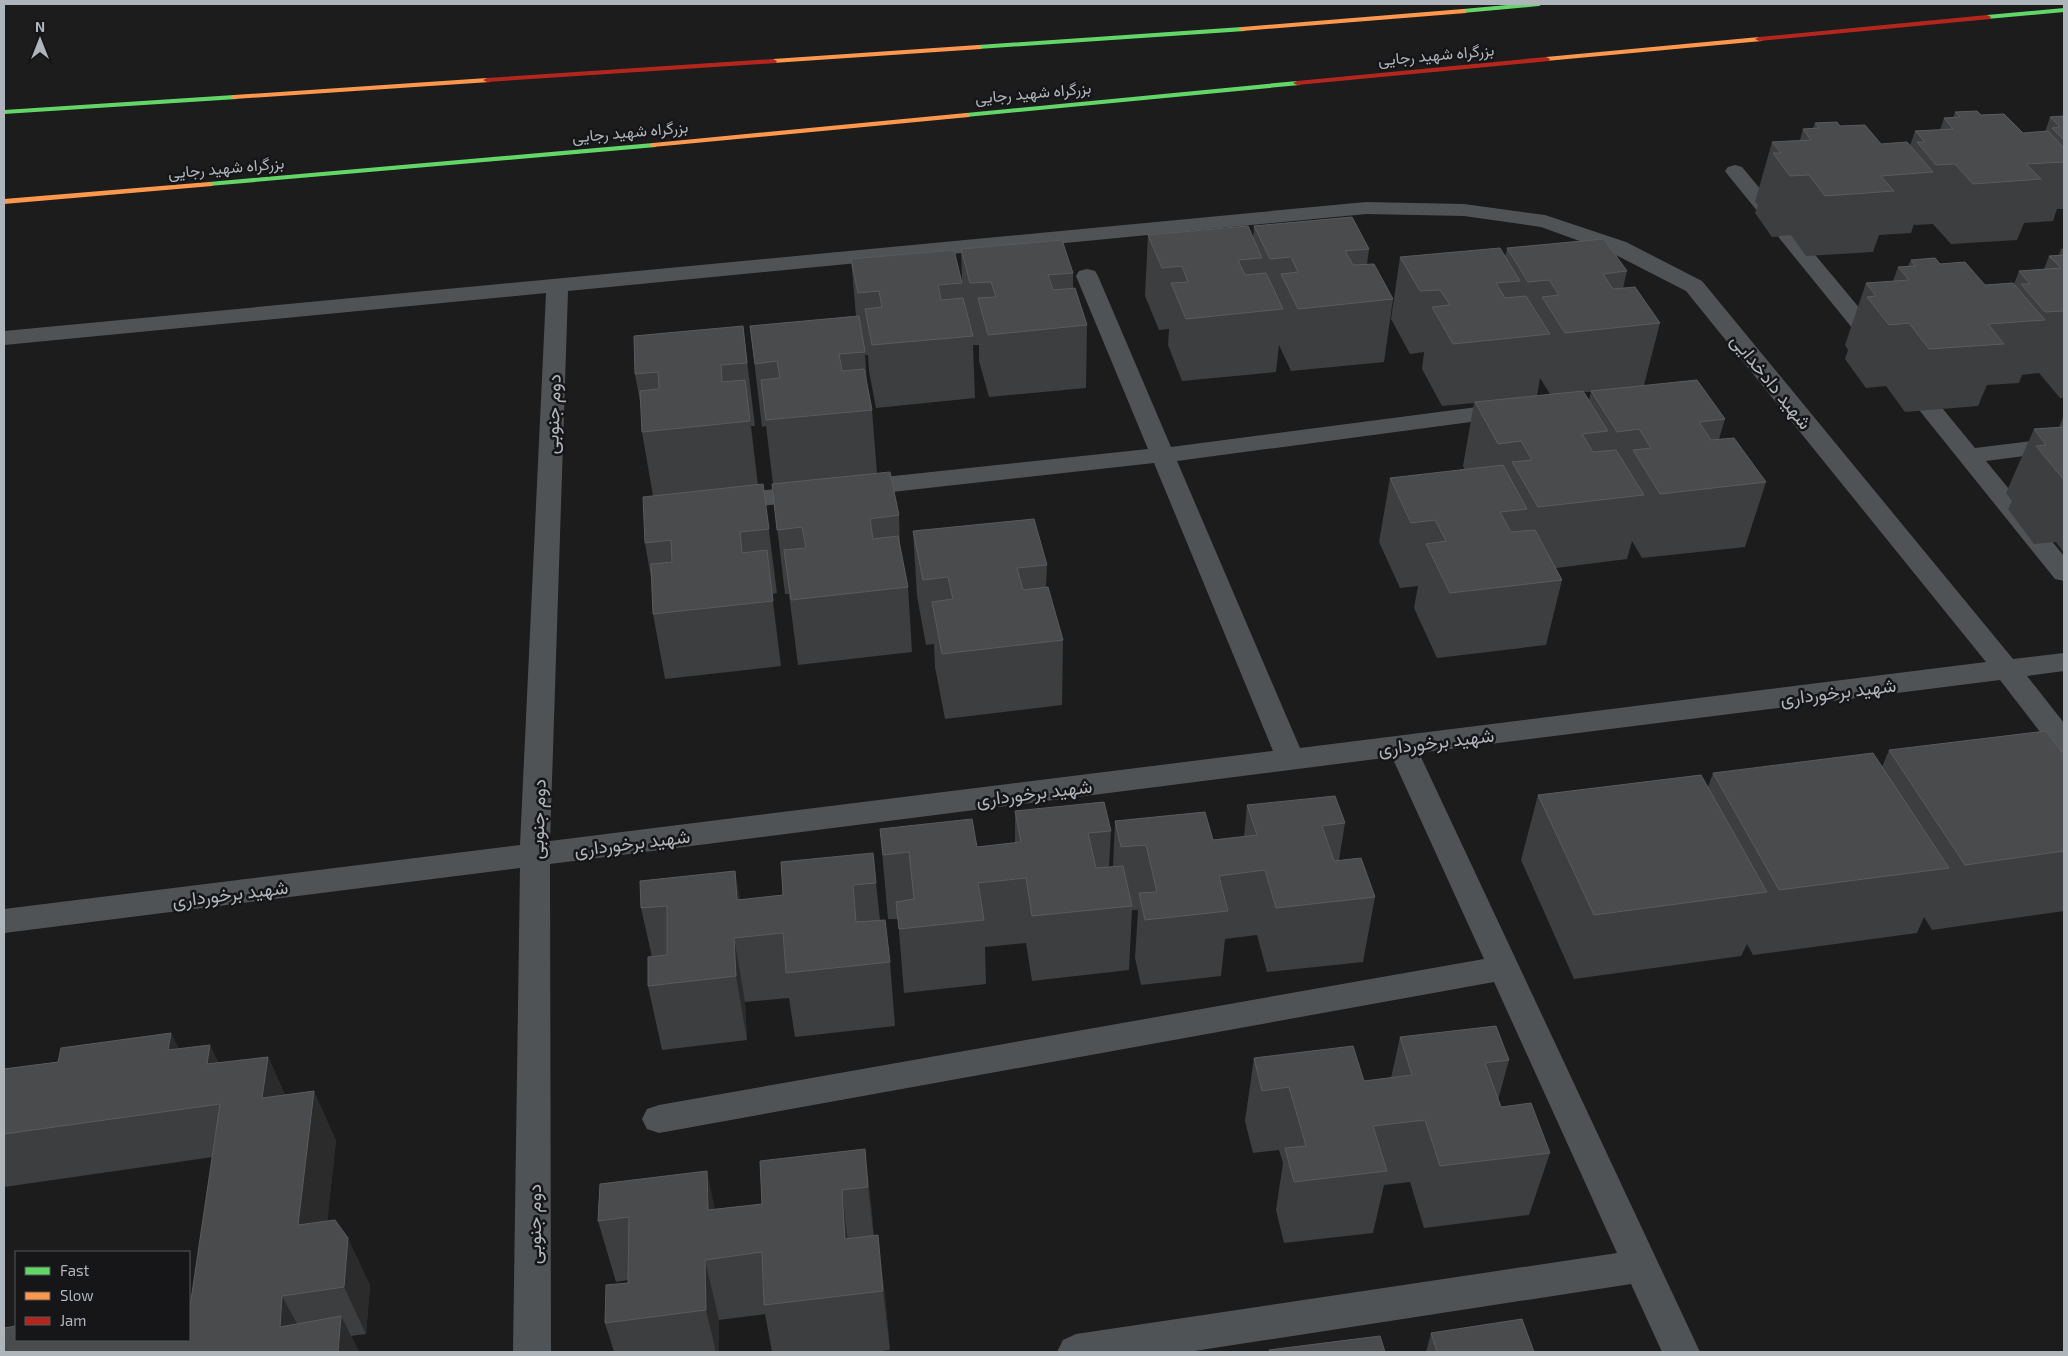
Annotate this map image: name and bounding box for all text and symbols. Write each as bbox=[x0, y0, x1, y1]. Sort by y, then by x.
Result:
north arrow bbox=[15, 15, 65, 65]
text: N bbox=[35, 18, 45, 35]
street label: بزرگراه شهید رجایی bbox=[1377, 39, 1495, 71]
street label: بزرگراه شهید رجایی bbox=[974, 77, 1092, 109]
street label: بزرگراه شهید رجایی bbox=[571, 116, 689, 148]
street label: بزرگراه شهید رجایی bbox=[167, 152, 285, 184]
street label: شهید دادخدایی bbox=[1726, 329, 1818, 434]
street label: دوم جنوبی bbox=[539, 373, 567, 455]
street label: شهید برخورداری bbox=[1779, 672, 1897, 711]
street label: شهید برخورداری bbox=[1377, 722, 1495, 761]
street label: شهید برخورداری bbox=[975, 773, 1093, 812]
street label: دوم جنوبی bbox=[524, 778, 552, 860]
street label: شهید برخورداری bbox=[573, 823, 691, 862]
street label: شهید برخورداری bbox=[171, 874, 289, 913]
street label: دوم جنوبی bbox=[522, 1184, 547, 1264]
legend bbox=[15, 1251, 190, 1341]
text: Fast bbox=[60, 1261, 90, 1279]
text: Slow bbox=[60, 1286, 94, 1304]
text: Jam bbox=[60, 1311, 86, 1329]

